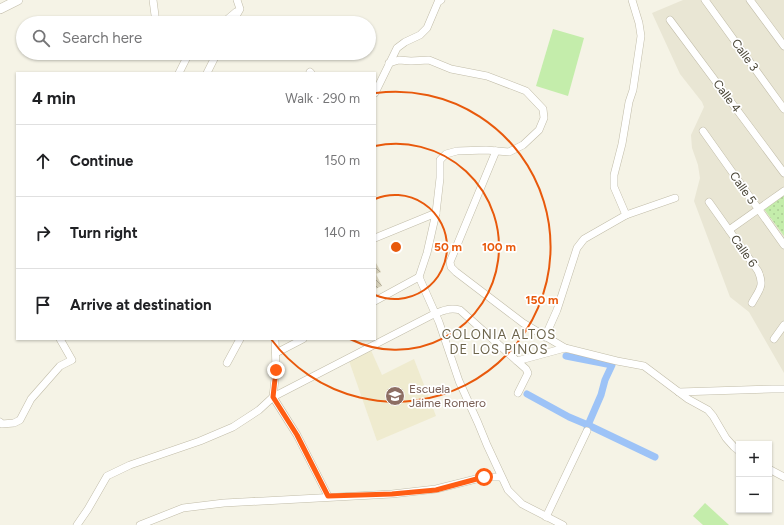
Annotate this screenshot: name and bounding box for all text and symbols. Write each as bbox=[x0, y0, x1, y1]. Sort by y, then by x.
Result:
search box bbox=[16, 16, 376, 60]
icon: search bbox=[30, 27, 52, 49]
text: Search here bbox=[62, 29, 142, 47]
street label: Calle 3 bbox=[729, 36, 761, 74]
street label: Calle 4 bbox=[710, 77, 744, 115]
text: 4 min bbox=[32, 88, 76, 108]
text: Walk · 290 m bbox=[285, 91, 360, 106]
icon: ahead bbox=[32, 150, 54, 172]
text: Continue bbox=[70, 152, 133, 170]
text: 150 m bbox=[325, 153, 360, 168]
street label: Calle 5 bbox=[727, 169, 759, 207]
icon: right bbox=[32, 222, 54, 244]
text: Turn right bbox=[70, 224, 138, 242]
text: 140 m bbox=[324, 225, 360, 240]
street label: Calle 6 bbox=[728, 232, 760, 270]
centre of rings bbox=[389, 240, 403, 254]
text: 50 m bbox=[434, 240, 462, 254]
text: 100 m bbox=[482, 240, 516, 254]
text: 150 m bbox=[525, 293, 559, 307]
icon: arrive bbox=[32, 294, 54, 316]
text: Arrive at destination bbox=[70, 296, 211, 314]
district label: COLONIA ALTOS DE LOS PINOS bbox=[442, 327, 556, 357]
route end bbox=[267, 361, 285, 379]
place label: Escuela Jaime Romero bbox=[409, 382, 486, 410]
school or university icon: Escuela Jaime Romero bbox=[384, 385, 406, 407]
map controls bbox=[736, 441, 772, 513]
button: + bbox=[736, 441, 772, 477]
route start bbox=[475, 468, 493, 486]
button: − bbox=[736, 477, 772, 513]

